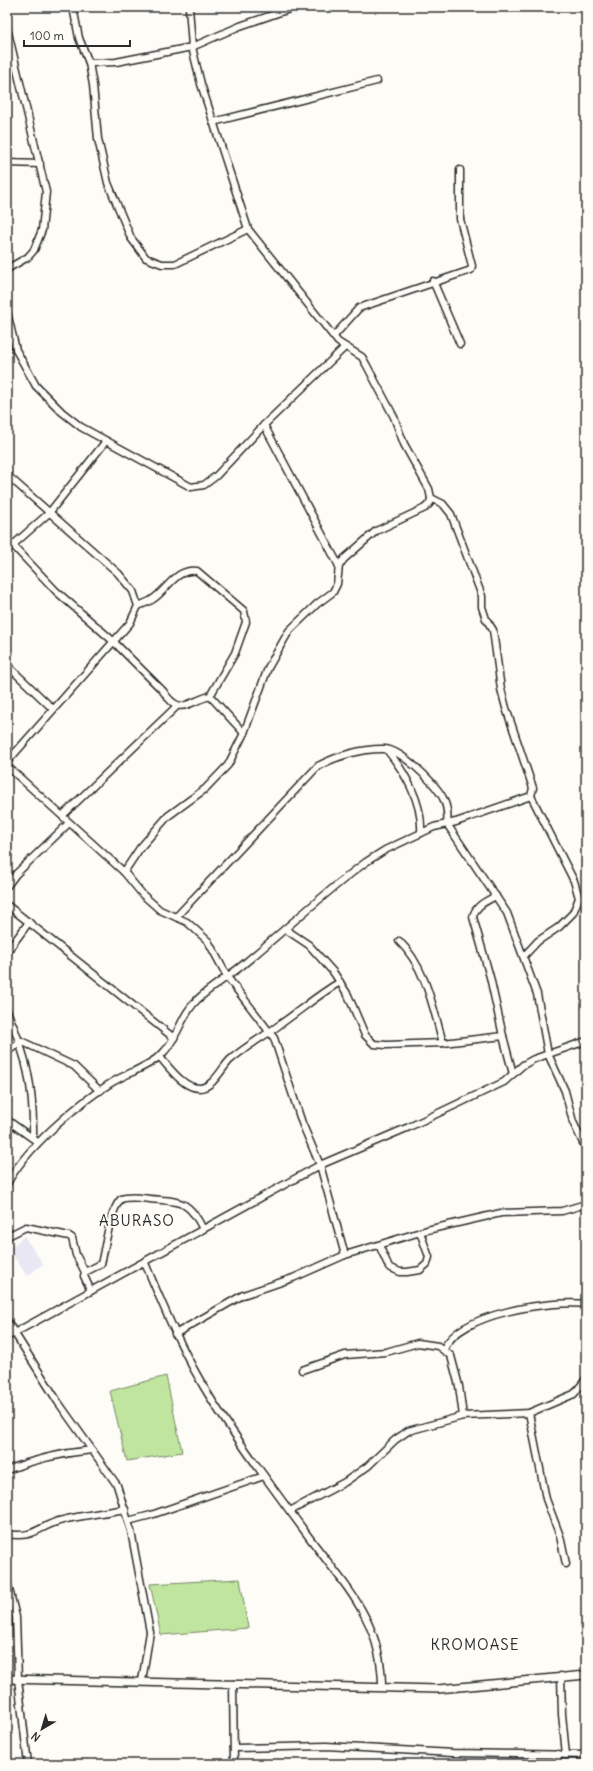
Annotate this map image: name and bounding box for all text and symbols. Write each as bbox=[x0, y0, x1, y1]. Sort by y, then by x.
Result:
scale bar bbox=[24, 22, 130, 48]
text: 100 m bbox=[30, 28, 64, 43]
district label: ABURASO bbox=[99, 1211, 175, 1230]
district label: KROMOASE bbox=[431, 1635, 519, 1654]
north arrow bbox=[22, 1709, 62, 1749]
text: N bbox=[29, 1729, 43, 1745]

